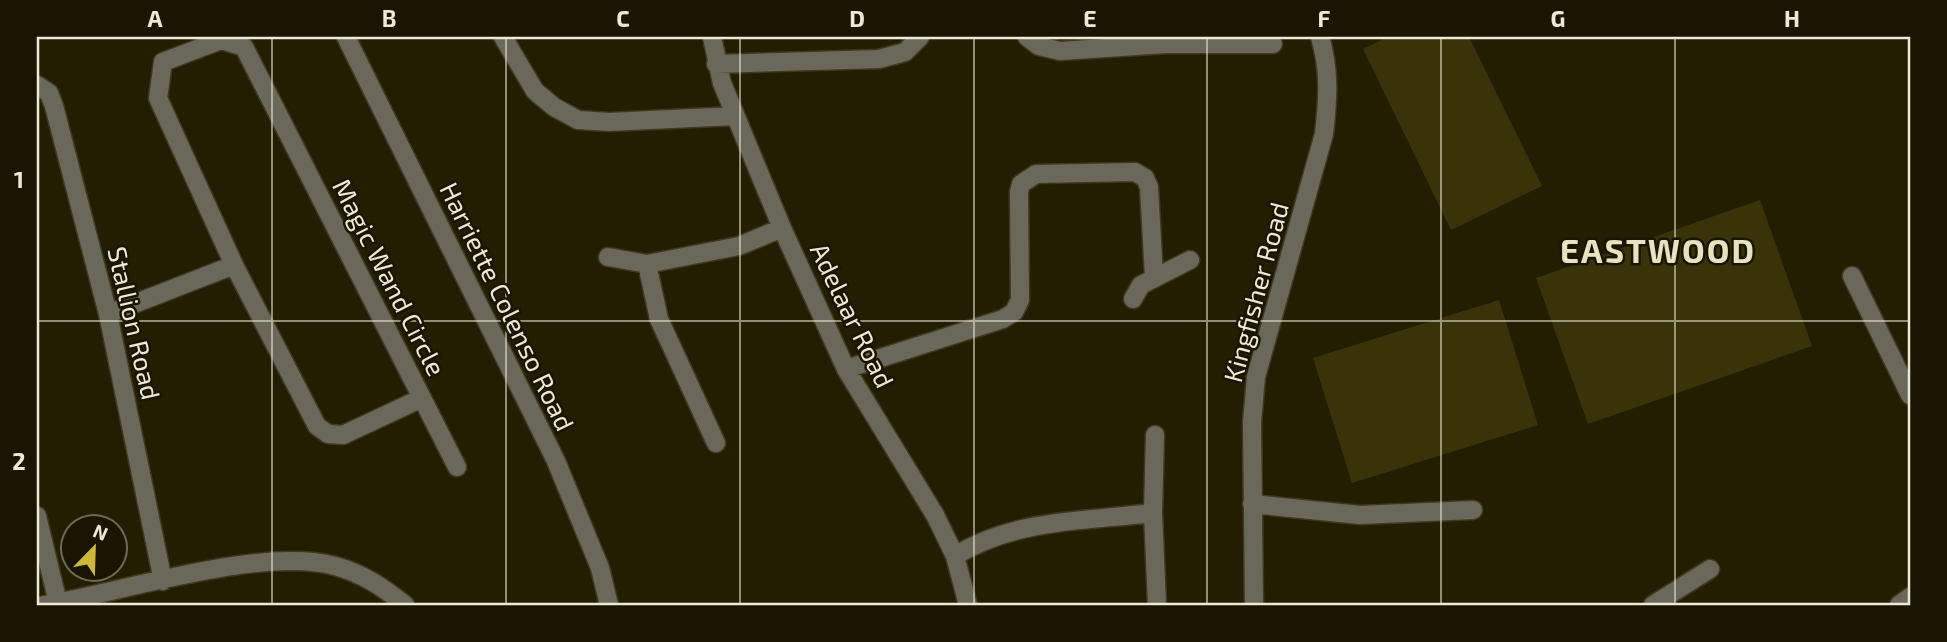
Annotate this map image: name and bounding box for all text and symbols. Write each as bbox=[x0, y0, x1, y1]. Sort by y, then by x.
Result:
text: A bbox=[147, 4, 163, 32]
text: B bbox=[382, 4, 396, 32]
text: C bbox=[616, 4, 630, 32]
text: D bbox=[849, 4, 865, 32]
text: E bbox=[1083, 4, 1097, 32]
text: F bbox=[1318, 4, 1331, 32]
text: G bbox=[1551, 4, 1565, 32]
text: H bbox=[1784, 4, 1800, 32]
text: 1 bbox=[14, 165, 24, 193]
street label: Magic Wand Circle bbox=[327, 174, 453, 380]
street label: Harriette Colenso Road bbox=[434, 177, 582, 435]
street label: Kingfisher Road bbox=[1216, 199, 1294, 385]
district label: EASTWOOD bbox=[1560, 230, 1756, 270]
street label: Adelaar Road bbox=[805, 238, 901, 392]
street label: Stallion Road bbox=[102, 243, 168, 403]
text: 2 bbox=[12, 447, 26, 475]
north arrow bbox=[60, 512, 130, 582]
text: N bbox=[90, 519, 112, 545]

